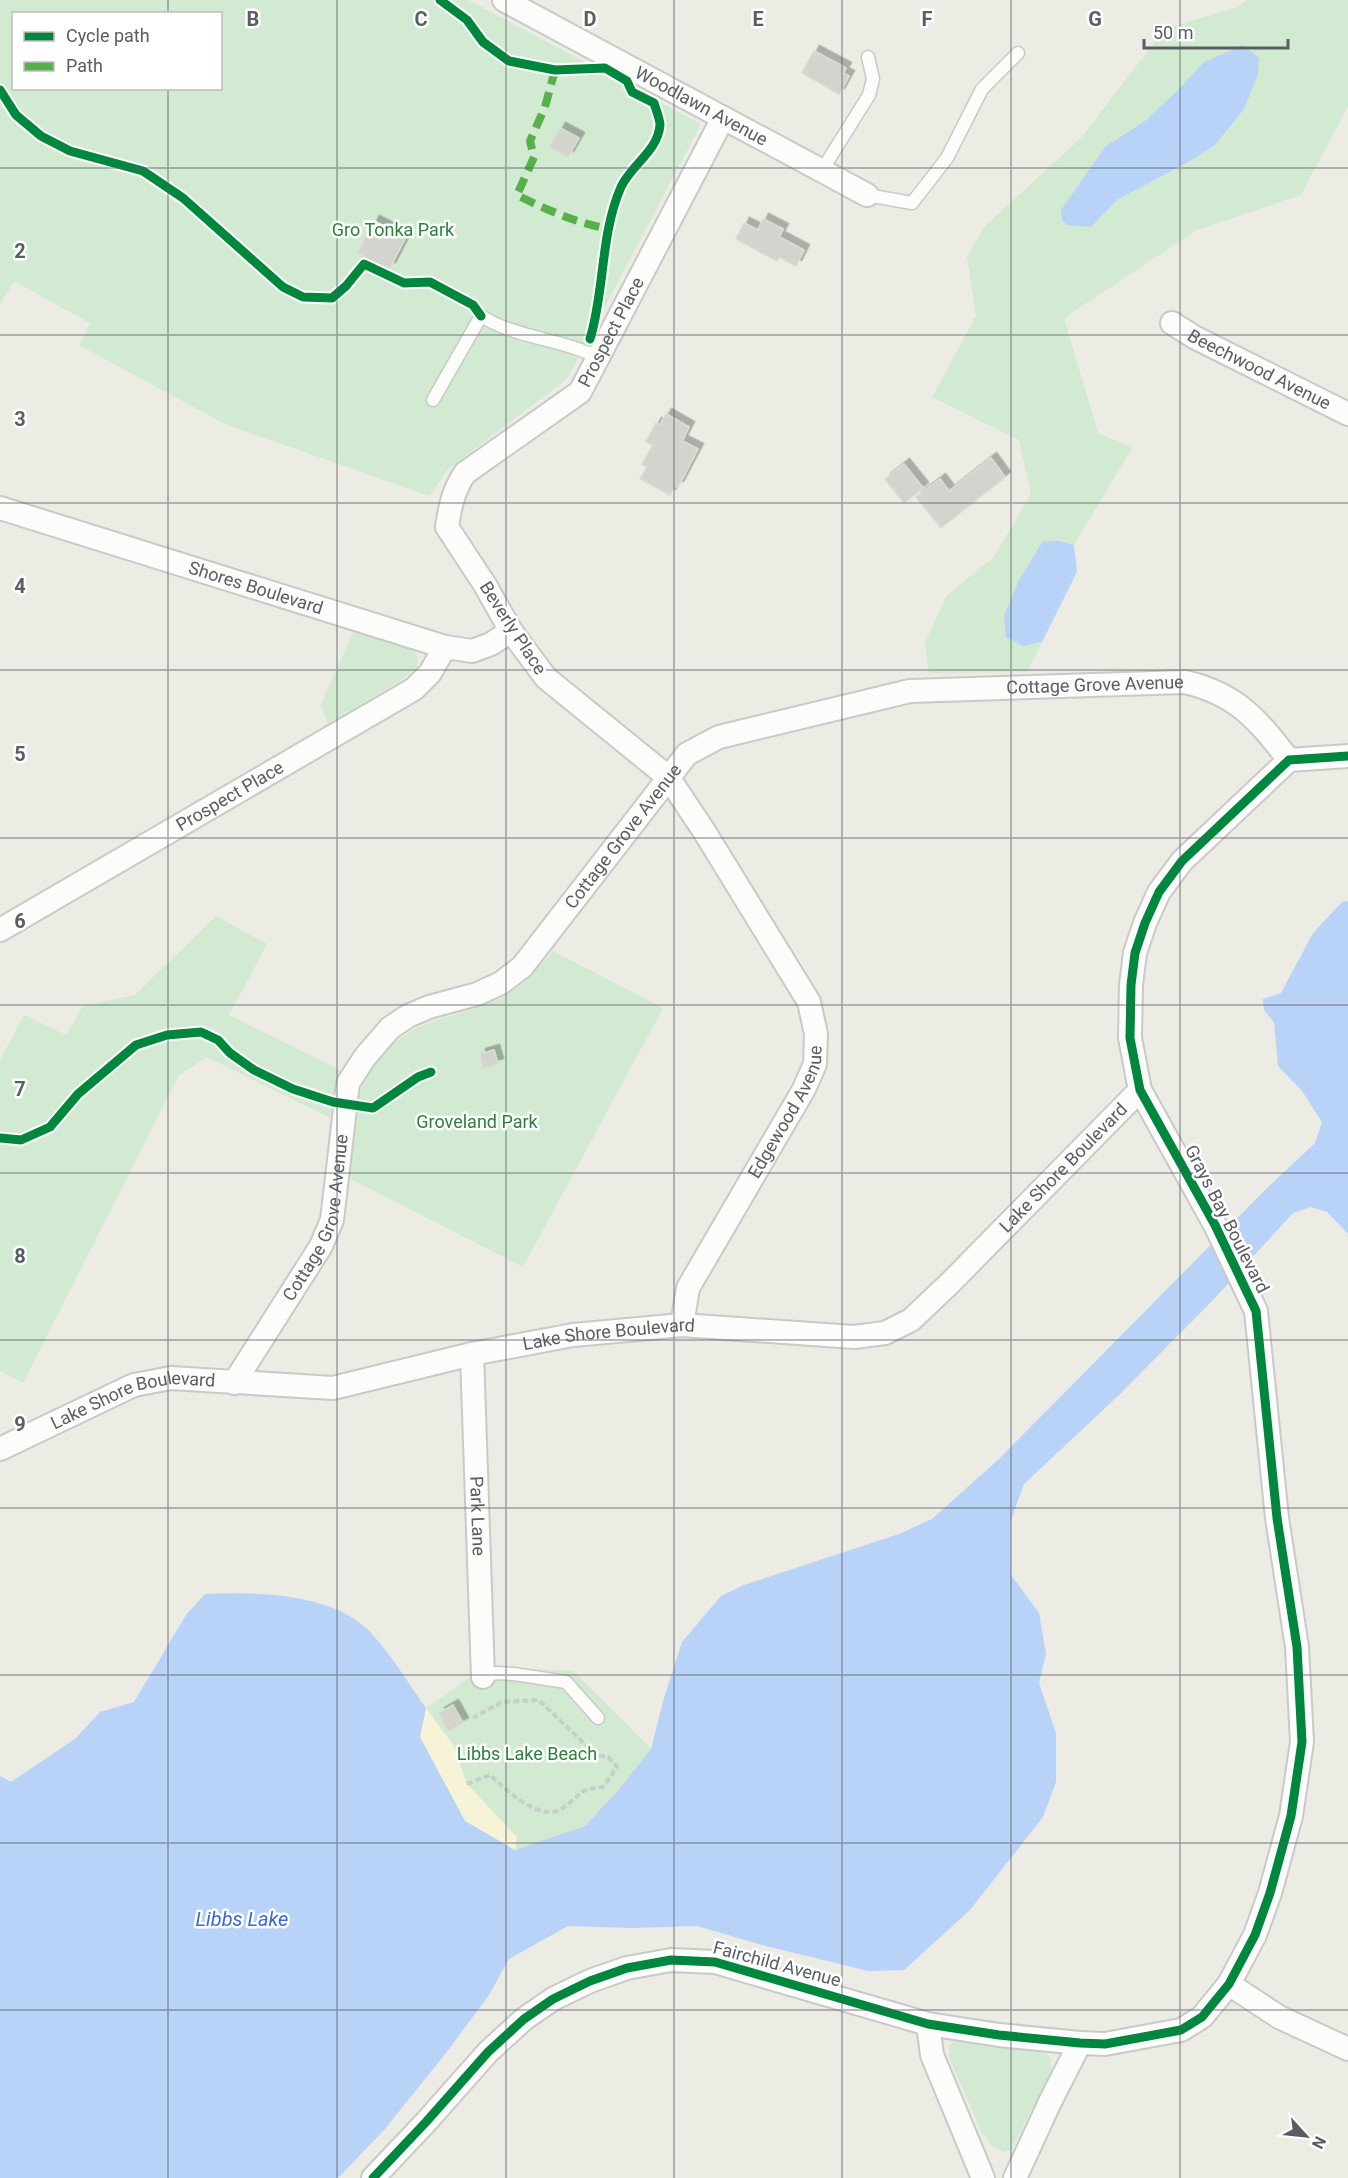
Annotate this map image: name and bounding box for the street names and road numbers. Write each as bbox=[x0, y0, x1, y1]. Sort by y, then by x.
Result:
street label: Woodlawn Avenue bbox=[632, 61, 771, 150]
street label: Prospect Place bbox=[574, 274, 648, 390]
street label: Beechwood Avenue bbox=[1184, 325, 1334, 414]
street label: Shores Boulevard bbox=[186, 557, 326, 618]
street label: Beverly Place bbox=[476, 577, 551, 678]
street label: Cottage Grove Avenue bbox=[1006, 671, 1184, 698]
street label: Prospect Place bbox=[172, 756, 287, 835]
street label: Cottage Grove Avenue bbox=[560, 759, 685, 913]
street label: Edgewood Avenue bbox=[743, 1045, 826, 1182]
street label: Lake Shore Boulevard bbox=[995, 1098, 1131, 1236]
street label: Cottage Grove Avenue bbox=[278, 1133, 352, 1305]
street label: Grays Bay Boulevard bbox=[1181, 1141, 1274, 1296]
street label: Lake Shore Boulevard bbox=[521, 1314, 695, 1354]
street label: Lake Shore Boulevard bbox=[47, 1367, 216, 1433]
street label: Park Lane bbox=[466, 1476, 490, 1556]
street label: Fairchild Avenue bbox=[711, 1936, 843, 1991]

